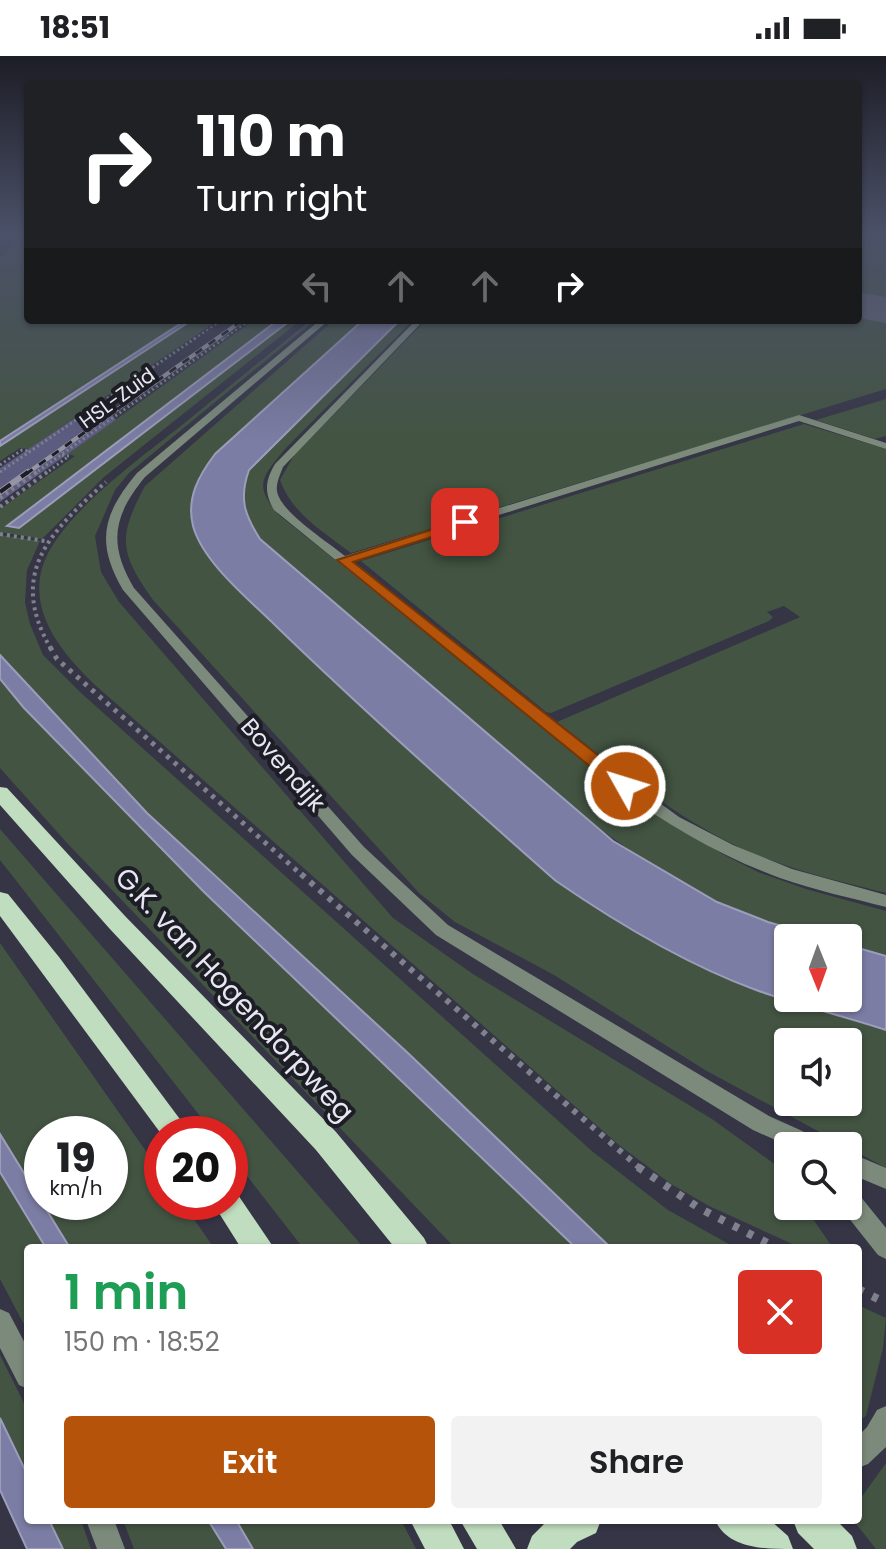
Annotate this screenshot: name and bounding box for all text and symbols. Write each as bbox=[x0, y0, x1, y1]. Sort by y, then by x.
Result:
text: 18:51 bbox=[40, 6, 110, 49]
text: 110 m bbox=[196, 97, 346, 176]
icon: right bbox=[64, 112, 168, 216]
text: Turn right bbox=[196, 173, 367, 224]
icon: left bbox=[295, 264, 339, 308]
icon: ahead bbox=[379, 264, 423, 308]
icon: ahead bbox=[463, 264, 507, 308]
icon: right bbox=[547, 264, 591, 308]
street label: HSL-Zuid bbox=[73, 361, 161, 435]
pin bbox=[431, 488, 499, 556]
icon: arrive bbox=[443, 500, 487, 544]
street label: Bovendijk bbox=[233, 711, 334, 819]
position arrow bbox=[583, 744, 667, 828]
street label: G.K. van Hogendorpweg bbox=[106, 859, 363, 1130]
north arrow bbox=[774, 924, 862, 1012]
map controls bbox=[774, 924, 862, 1220]
button: sound bbox=[774, 1028, 862, 1116]
speed limit sign: 20 bbox=[144, 1116, 248, 1220]
text: 19 bbox=[56, 1130, 96, 1186]
button: search bbox=[774, 1132, 862, 1220]
text: km/h bbox=[49, 1174, 103, 1202]
text: 1 min bbox=[64, 1259, 188, 1326]
button: close bbox=[738, 1270, 822, 1354]
text: 150 m · 18:52 bbox=[64, 1324, 220, 1360]
button: Exit bbox=[64, 1416, 435, 1508]
button: Share bbox=[451, 1416, 822, 1508]

